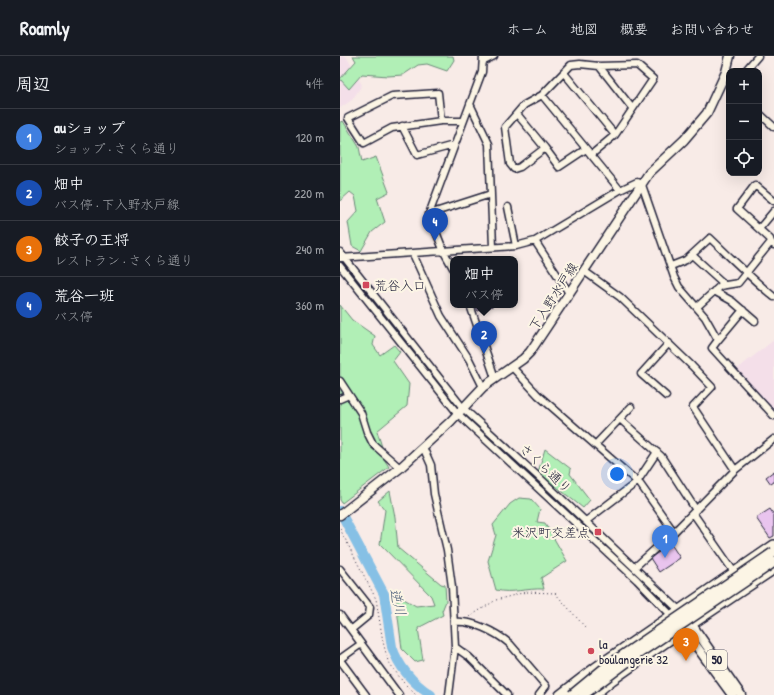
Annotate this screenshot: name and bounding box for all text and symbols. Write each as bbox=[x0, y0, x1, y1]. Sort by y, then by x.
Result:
text: Roamly bbox=[20, 15, 70, 41]
text: ホーム bbox=[507, 19, 548, 38]
text: 地図 bbox=[570, 19, 598, 38]
text: 概要 bbox=[620, 19, 648, 38]
text: お問い合わせ bbox=[670, 19, 754, 38]
map controls bbox=[726, 68, 762, 176]
button: + bbox=[726, 68, 762, 104]
text: 周辺 bbox=[16, 72, 50, 95]
text: 4件 bbox=[306, 74, 324, 92]
button: − bbox=[726, 104, 762, 140]
text: auショップ bbox=[54, 117, 125, 138]
text: 1 bbox=[27, 128, 31, 146]
text: 120 m bbox=[296, 128, 324, 146]
text: ショップ · さくら通り bbox=[54, 139, 179, 157]
button: locate bbox=[726, 140, 762, 176]
text: 畑中 bbox=[54, 173, 84, 194]
text: 2 bbox=[26, 184, 32, 202]
text: 220 m bbox=[294, 184, 324, 202]
text: バス停 · 下入野水戸線 bbox=[54, 195, 180, 213]
pin: 4 bbox=[422, 208, 448, 241]
text: 餃子の王将 bbox=[54, 229, 129, 250]
text: 3 bbox=[26, 240, 32, 258]
text: 240 m bbox=[295, 240, 324, 258]
text: レストラン · さくら通り bbox=[54, 251, 194, 269]
popup bbox=[450, 256, 518, 308]
street label: 下入野水戸線 bbox=[524, 258, 582, 334]
text: 畑中 bbox=[464, 263, 495, 284]
place label: 荒谷入口 bbox=[374, 276, 426, 294]
marker: 荒谷入口 bbox=[361, 280, 371, 290]
text: 荒谷一班 bbox=[54, 285, 114, 306]
text: バス停 bbox=[464, 285, 504, 303]
text: 4 bbox=[27, 296, 31, 314]
text: 360 m bbox=[295, 296, 324, 314]
text: バス停 bbox=[54, 307, 93, 325]
pin: 2 bbox=[471, 321, 497, 354]
street label: さくら通り bbox=[516, 439, 576, 497]
your location bbox=[607, 464, 627, 484]
place label: 米沢町交差点 bbox=[512, 523, 590, 541]
pin: 1 bbox=[652, 525, 678, 558]
marker: 米沢町交差点 bbox=[593, 527, 603, 537]
water label: 逆川 bbox=[386, 586, 411, 618]
pin: 3 bbox=[673, 628, 699, 661]
place label: la boulangerie 32 bbox=[599, 635, 668, 668]
marker: la boulangerie 32 bbox=[586, 646, 596, 656]
road number: 50 bbox=[707, 650, 727, 670]

